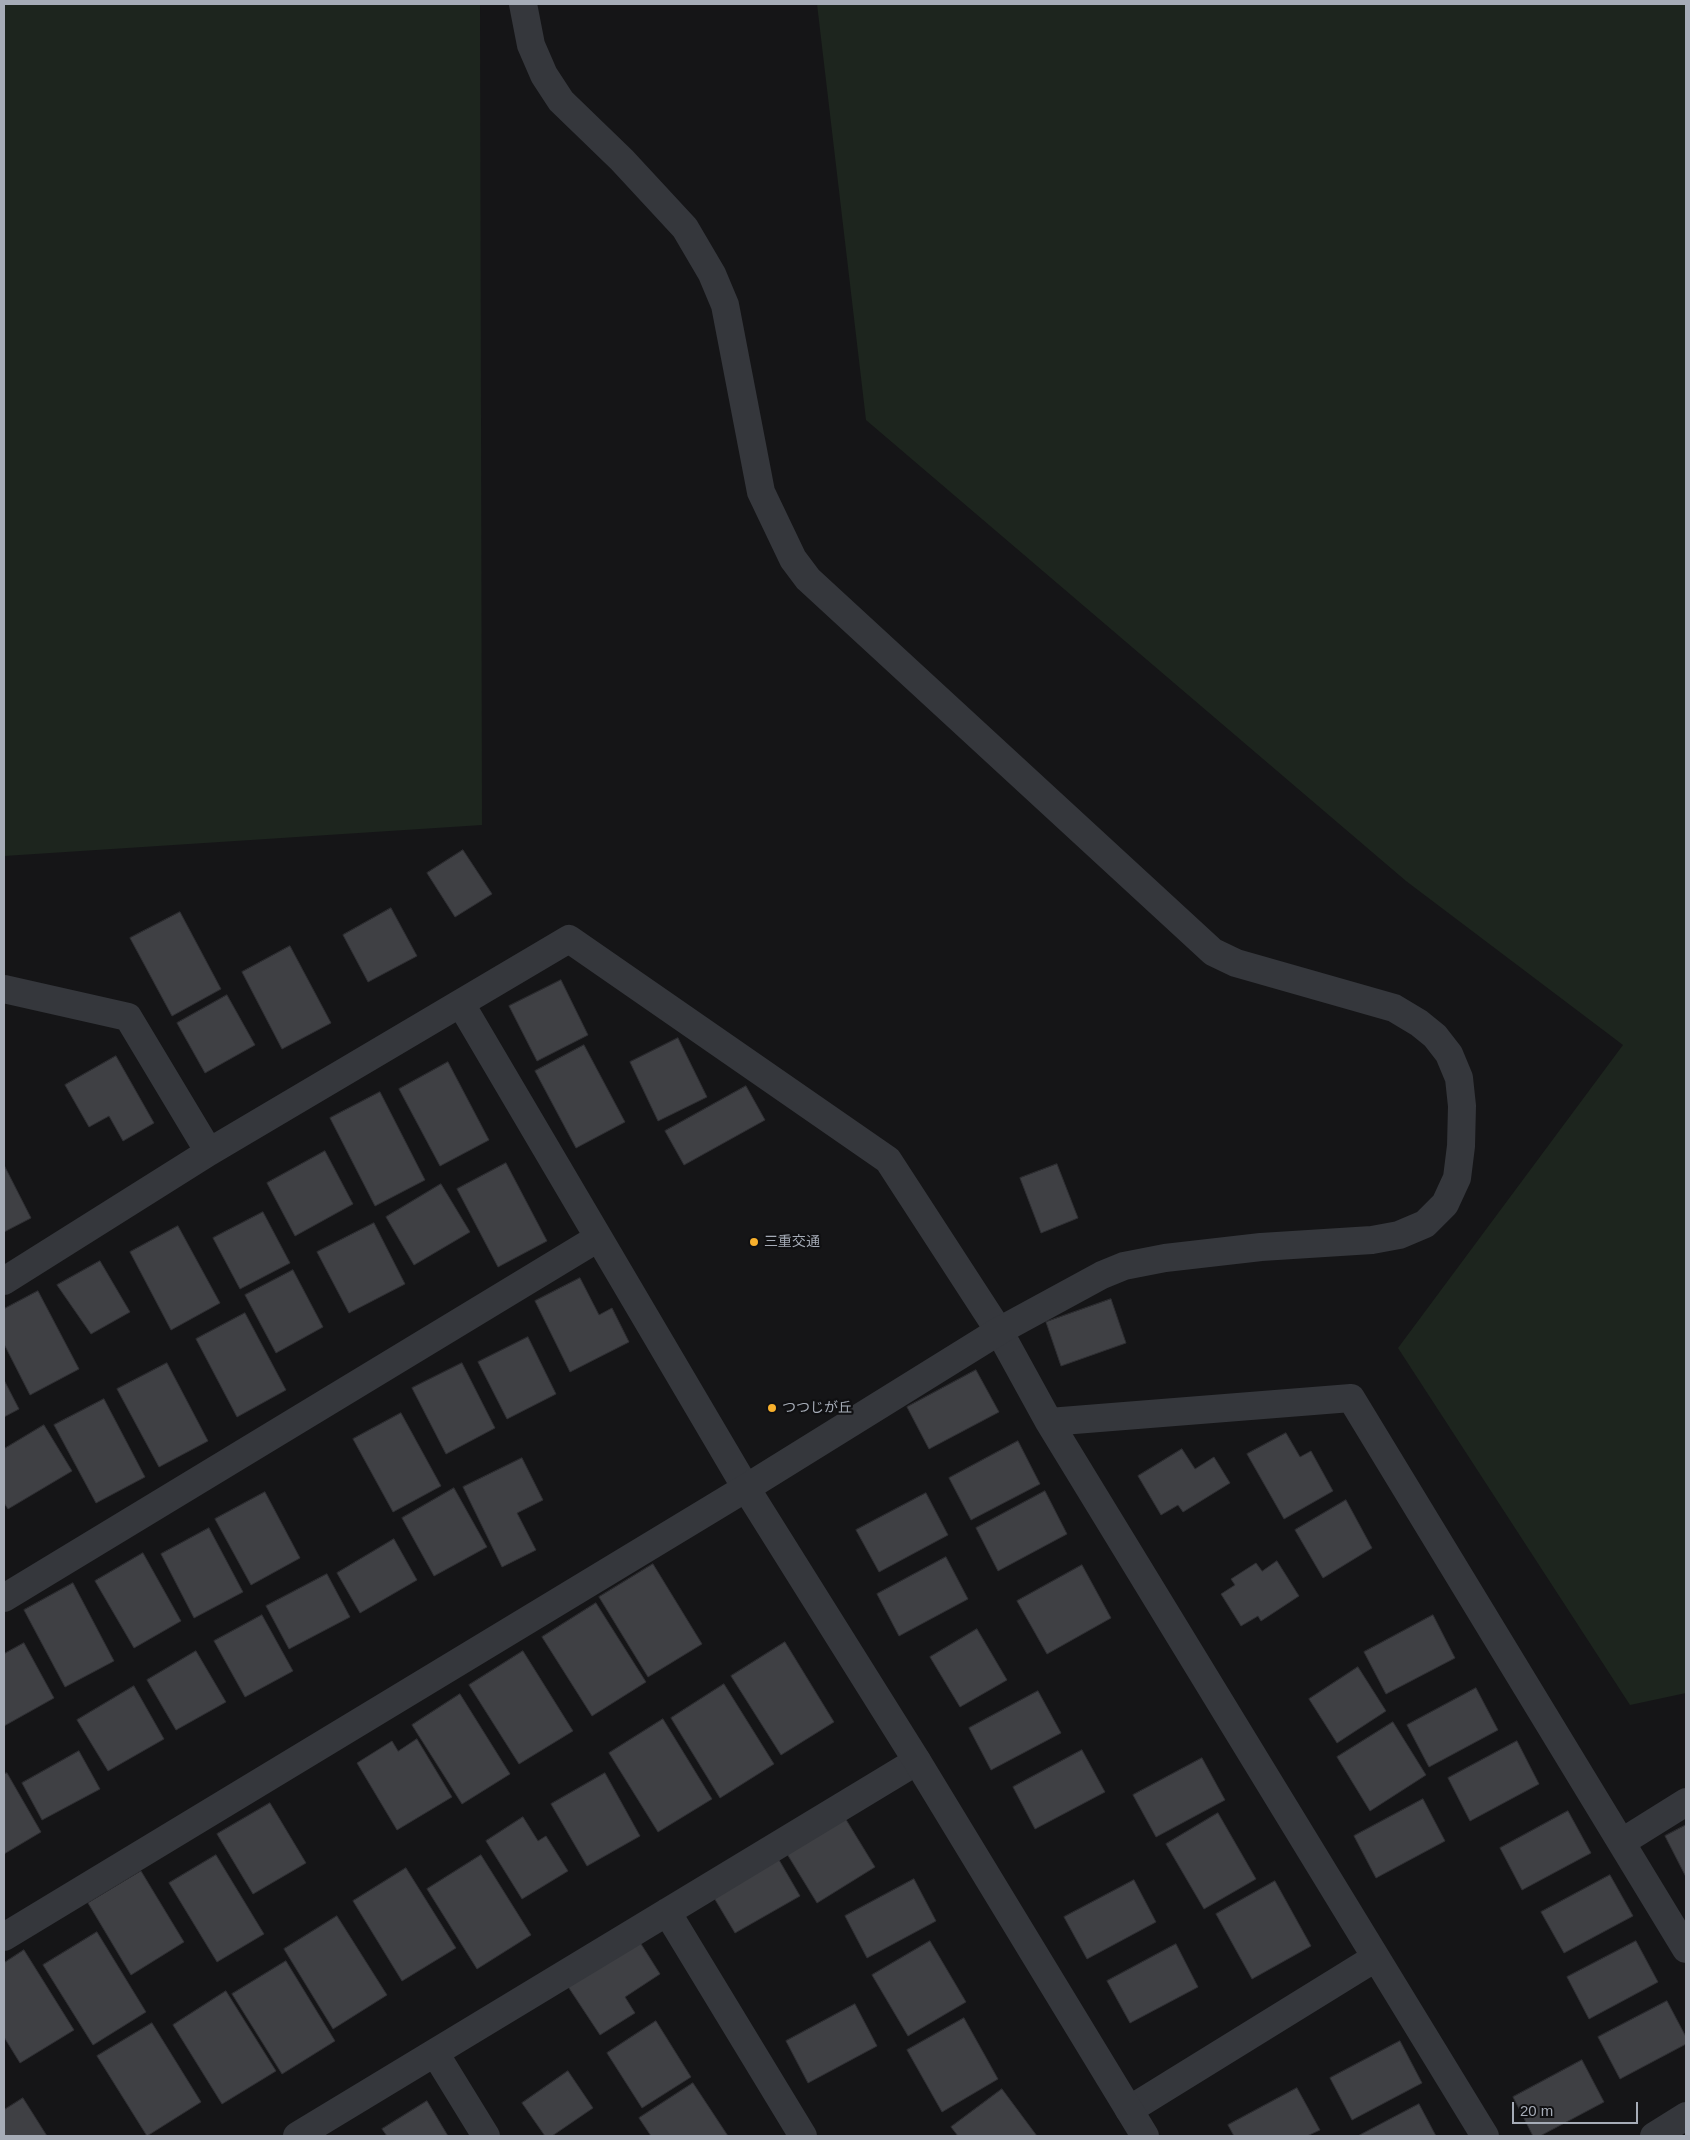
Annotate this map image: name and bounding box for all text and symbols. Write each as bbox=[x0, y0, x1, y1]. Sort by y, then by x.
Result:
place label: 三重交通 bbox=[764, 1234, 820, 1250]
marker: 三重交通 bbox=[748, 1236, 760, 1248]
place label: つつじが丘 bbox=[782, 1400, 852, 1416]
marker: つつじが丘 bbox=[766, 1402, 778, 1414]
scale bar bbox=[1515, 2092, 1641, 2124]
text: 20 m bbox=[1520, 2102, 1553, 2119]

